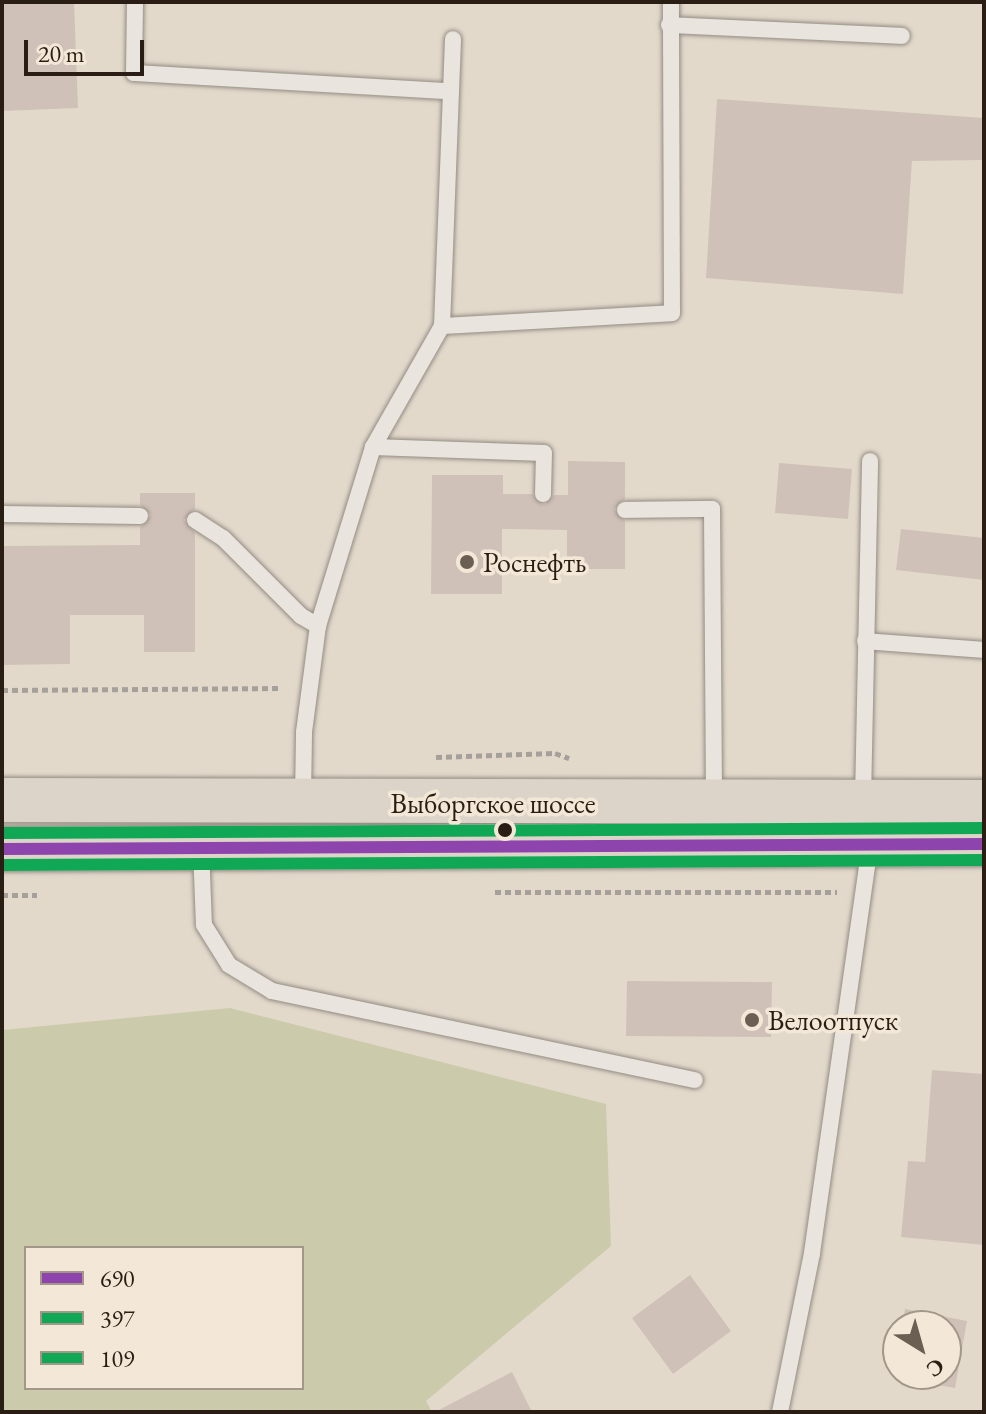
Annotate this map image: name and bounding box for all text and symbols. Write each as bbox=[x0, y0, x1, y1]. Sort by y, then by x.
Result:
scale bar bbox=[28, 24, 148, 74]
text: 20 m bbox=[38, 38, 85, 69]
place label: Роснефть bbox=[483, 545, 586, 579]
marker: Роснефть bbox=[458, 553, 476, 571]
street label: Выборгское шоссе bbox=[390, 786, 596, 820]
unlabelled marker bbox=[497, 822, 513, 838]
place label: Велоотпуск bbox=[768, 1003, 898, 1037]
marker: Велоотпуск bbox=[743, 1011, 761, 1029]
legend bbox=[24, 1246, 304, 1390]
text: 690 bbox=[100, 1263, 135, 1294]
text: 397 bbox=[100, 1303, 135, 1334]
north arrow bbox=[882, 1310, 962, 1390]
text: 109 bbox=[100, 1343, 135, 1374]
text: С bbox=[921, 1352, 951, 1384]

